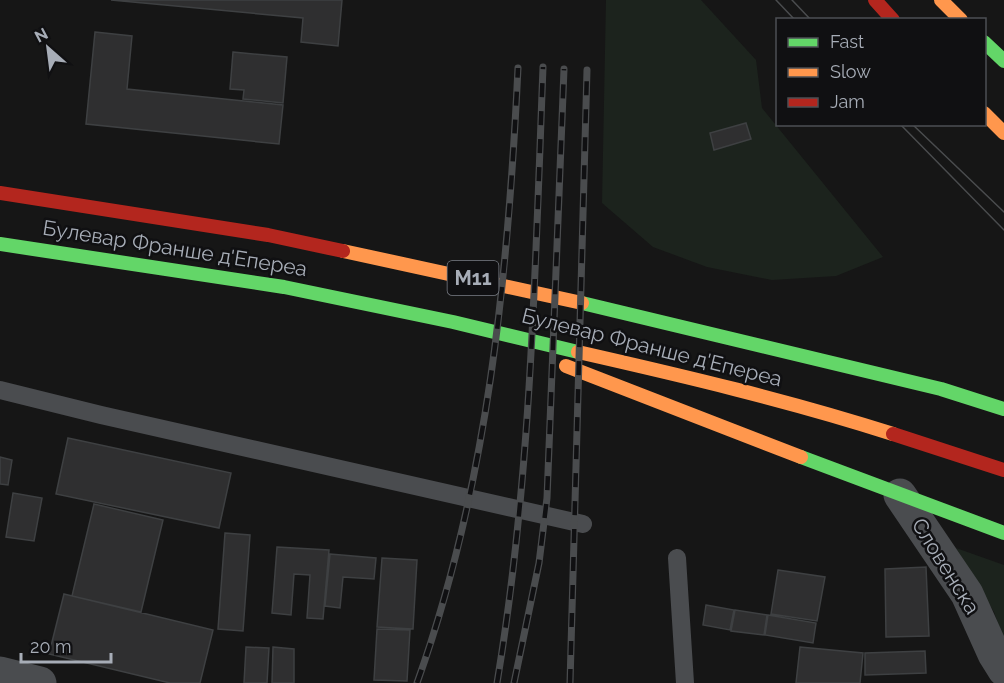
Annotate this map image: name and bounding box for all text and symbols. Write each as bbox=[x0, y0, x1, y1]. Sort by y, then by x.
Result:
north arrow bbox=[18, 18, 78, 78]
legend bbox=[776, 18, 986, 126]
text: N bbox=[31, 24, 51, 46]
text: Fast bbox=[830, 31, 864, 52]
text: Slow bbox=[830, 61, 871, 82]
text: Jam bbox=[830, 91, 865, 112]
street label: Булевар Франше д'Епереа bbox=[41, 215, 309, 281]
road number: M11 bbox=[448, 261, 498, 295]
street label: Булевар Франше д'Епереа bbox=[519, 303, 785, 391]
street label: Словенска bbox=[907, 513, 985, 619]
scale bar bbox=[21, 626, 111, 664]
text: 20 m bbox=[30, 636, 72, 657]

